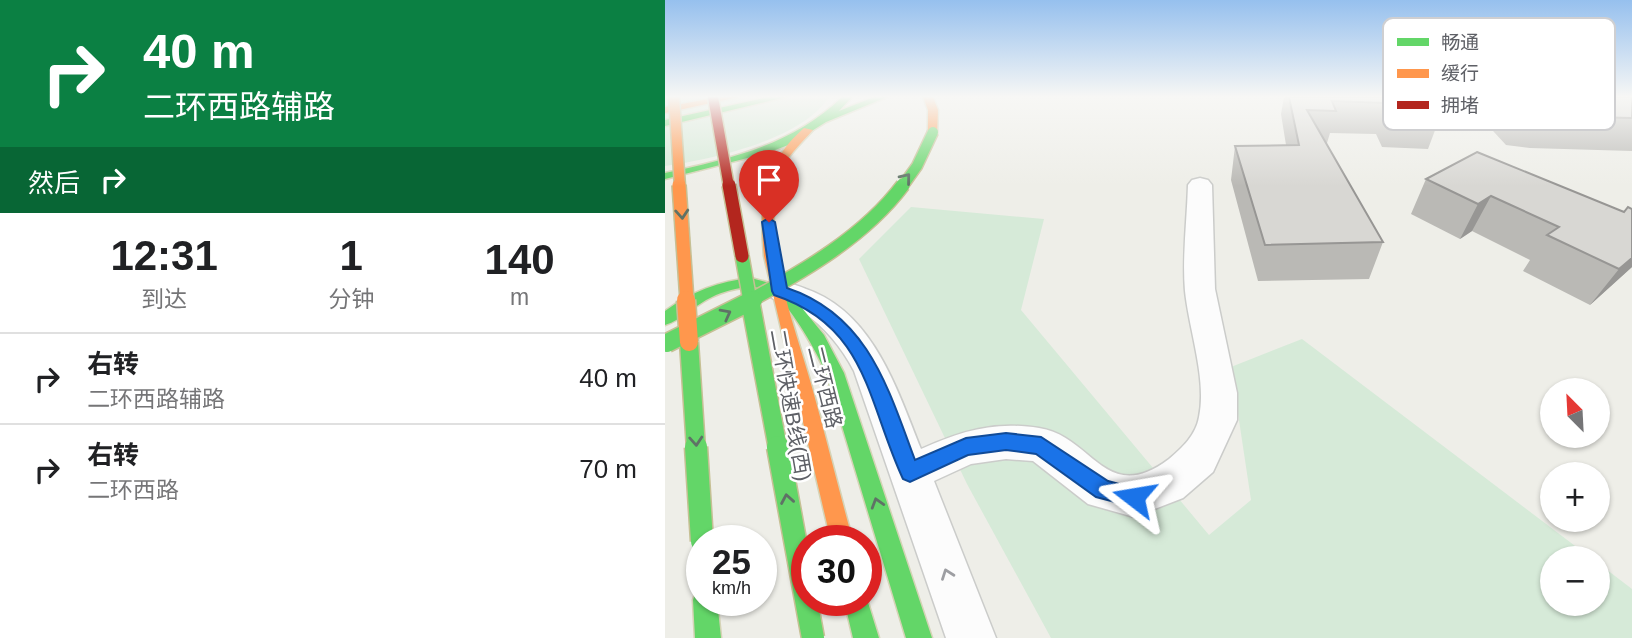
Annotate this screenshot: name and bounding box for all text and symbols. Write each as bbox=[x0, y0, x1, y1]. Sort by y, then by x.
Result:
legend bbox=[1383, 18, 1615, 130]
text: 40 m bbox=[143, 24, 255, 78]
icon: right bbox=[28, 28, 119, 119]
text: 畅通 bbox=[1441, 32, 1479, 53]
text: 缓行 bbox=[1441, 63, 1479, 84]
text: 二环西路辅路 bbox=[143, 89, 335, 125]
text: 拥堵 bbox=[1441, 95, 1479, 116]
pin bbox=[739, 150, 799, 222]
icon: right bbox=[94, 161, 132, 199]
icon: arrive bbox=[750, 161, 788, 199]
text: 然后 bbox=[28, 168, 80, 198]
one-way arrow bbox=[898, 173, 911, 185]
one-way arrow bbox=[674, 209, 689, 220]
text: 12:31 bbox=[110, 232, 218, 279]
text: 1 bbox=[339, 232, 363, 279]
text: 140 bbox=[485, 236, 555, 283]
text: m bbox=[510, 284, 529, 310]
text: 到达 bbox=[141, 286, 187, 312]
text: 分钟 bbox=[328, 286, 374, 312]
one-way arrow bbox=[719, 309, 731, 322]
street label: 二环快速B线(西) bbox=[766, 327, 816, 483]
street label: 二环西路 bbox=[804, 343, 846, 431]
text: 右转 bbox=[87, 349, 139, 379]
icon: right bbox=[28, 360, 66, 398]
text: 40 m bbox=[579, 363, 637, 393]
north arrow bbox=[1540, 378, 1610, 448]
map controls bbox=[1540, 378, 1610, 616]
text: 二环西路辅路 bbox=[87, 386, 225, 412]
one-way arrow bbox=[688, 436, 703, 447]
text: 右转 bbox=[87, 440, 139, 470]
icon: right bbox=[28, 451, 66, 489]
text: 70 m bbox=[579, 454, 637, 484]
position arrow bbox=[1097, 460, 1171, 534]
button: + bbox=[1540, 462, 1610, 532]
text: 二环西路 bbox=[87, 477, 179, 503]
one-way arrow bbox=[780, 493, 795, 505]
one-way arrow bbox=[870, 497, 885, 509]
speed limit sign: 30 bbox=[791, 525, 882, 616]
text: 25 bbox=[712, 542, 751, 581]
button: − bbox=[1540, 546, 1610, 616]
one-way arrow bbox=[942, 568, 956, 580]
text: km/h bbox=[712, 578, 751, 598]

